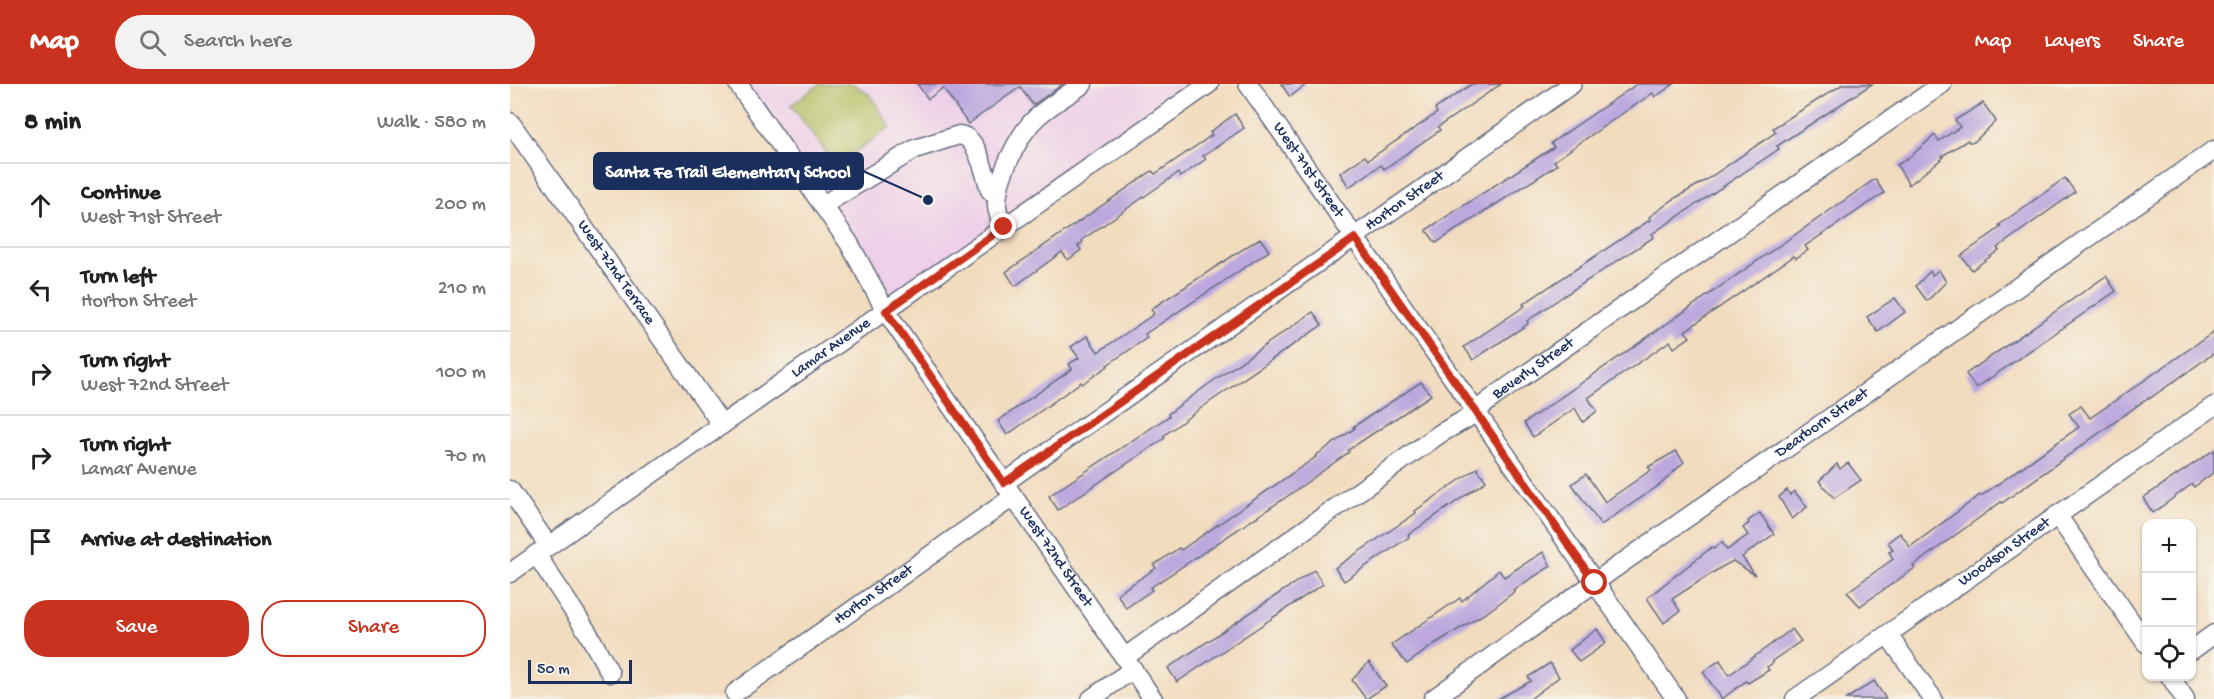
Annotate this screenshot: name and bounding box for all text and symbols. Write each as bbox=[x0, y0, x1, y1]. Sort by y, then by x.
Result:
search box bbox=[115, 15, 535, 69]
text: Map bbox=[30, 26, 79, 59]
icon: search bbox=[136, 26, 169, 59]
text: Search here bbox=[184, 29, 292, 55]
text: Map bbox=[1975, 30, 2011, 55]
text: Layers bbox=[2044, 30, 2100, 55]
text: Share bbox=[2133, 30, 2184, 55]
text: 8 min bbox=[24, 108, 81, 139]
text: Walk · 580 m bbox=[377, 112, 486, 135]
street label: West 71st Street bbox=[1268, 119, 1349, 223]
callout: Santa Fe Trail Elementary School bbox=[594, 153, 863, 189]
text: Santa Fe Trail Elementary School bbox=[605, 163, 851, 184]
street label: Horton Street bbox=[1362, 166, 1449, 236]
text: Continue bbox=[81, 181, 161, 207]
icon: ahead bbox=[24, 189, 57, 222]
text: 200 m bbox=[435, 194, 486, 217]
text: West 71st Street bbox=[81, 207, 221, 230]
route end bbox=[990, 213, 1016, 239]
street label: West 72nd Terrace bbox=[572, 217, 659, 329]
text: Turn left bbox=[81, 265, 155, 291]
icon: left bbox=[24, 273, 57, 306]
text: 210 m bbox=[438, 278, 486, 301]
text: Horton Street bbox=[81, 291, 196, 314]
street label: Lamar Avenue bbox=[788, 314, 875, 383]
street label: Beverly Street bbox=[1488, 333, 1579, 405]
text: Turn right bbox=[81, 349, 169, 375]
icon: right bbox=[24, 357, 57, 390]
text: 100 m bbox=[436, 362, 486, 385]
text: West 72nd Street bbox=[81, 375, 228, 398]
street label: Dearborn Street bbox=[1771, 383, 1874, 463]
text: Turn right bbox=[81, 433, 169, 459]
icon: right bbox=[24, 441, 57, 474]
text: 70 m bbox=[445, 446, 486, 469]
text: Lamar Avenue bbox=[81, 459, 197, 482]
street label: West 72nd Street bbox=[1014, 503, 1097, 612]
street label: Woodson Street bbox=[1955, 513, 2056, 591]
map controls bbox=[2142, 519, 2196, 681]
button: + bbox=[2142, 519, 2196, 573]
icon: arrive bbox=[24, 525, 57, 558]
text: Arrive at destination bbox=[81, 528, 271, 554]
street label: Horton Street bbox=[831, 560, 918, 629]
route start bbox=[1581, 569, 1607, 595]
button: − bbox=[2142, 573, 2196, 627]
button: Save bbox=[24, 600, 249, 657]
button: Share bbox=[261, 600, 486, 657]
button: locate bbox=[2142, 627, 2196, 681]
scale bar bbox=[528, 657, 632, 684]
text: 50 m bbox=[537, 661, 570, 680]

